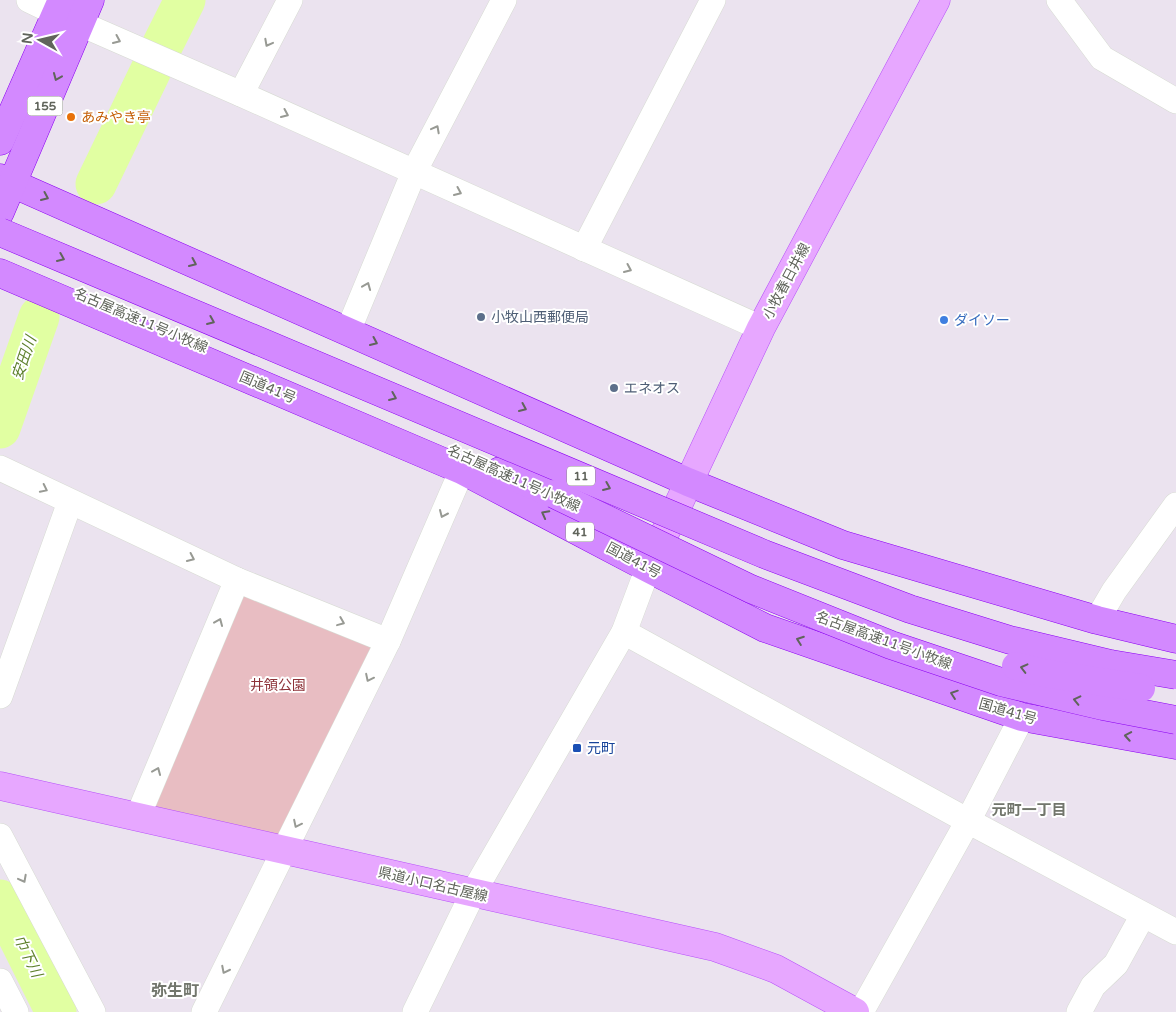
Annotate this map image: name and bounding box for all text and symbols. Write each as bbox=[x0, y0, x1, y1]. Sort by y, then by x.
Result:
north arrow bbox=[15, 15, 65, 65]
text: N bbox=[18, 32, 37, 45]
one-way arrow bbox=[112, 33, 121, 44]
one-way arrow bbox=[264, 38, 274, 47]
one-way arrow bbox=[53, 72, 64, 81]
road number: 155 bbox=[28, 96, 62, 115]
one-way arrow bbox=[280, 108, 289, 118]
place label: あみやき亭 bbox=[81, 109, 151, 126]
marker: あみやき亭 bbox=[65, 111, 77, 123]
one-way arrow bbox=[430, 125, 440, 134]
one-way arrow bbox=[453, 186, 462, 196]
one-way arrow bbox=[40, 191, 49, 202]
street label: 小牧春日井線 bbox=[759, 240, 814, 322]
one-way arrow bbox=[56, 251, 65, 262]
one-way arrow bbox=[188, 256, 197, 267]
one-way arrow bbox=[623, 262, 632, 273]
one-way arrow bbox=[361, 282, 371, 290]
street label: 名古屋高速11号小牧線 bbox=[71, 285, 210, 356]
place label: 小牧山西郵便局 bbox=[491, 309, 589, 326]
marker: 小牧山西郵便局 bbox=[475, 311, 487, 323]
place label: ダイソー bbox=[954, 312, 1010, 329]
one-way arrow bbox=[206, 314, 215, 325]
marker: ダイソー bbox=[938, 314, 950, 326]
water label: 安田川 bbox=[8, 332, 40, 382]
one-way arrow bbox=[369, 336, 378, 347]
street label: 国道41号 bbox=[237, 368, 299, 407]
place label: エネオス bbox=[624, 380, 680, 397]
marker: エネオス bbox=[608, 382, 620, 394]
one-way arrow bbox=[388, 391, 397, 401]
one-way arrow bbox=[518, 402, 527, 413]
street label: 名古屋高速11号小牧線 bbox=[445, 441, 583, 515]
road number: 11 bbox=[567, 466, 595, 486]
one-way arrow bbox=[602, 481, 611, 492]
one-way arrow bbox=[39, 483, 48, 494]
one-way arrow bbox=[439, 509, 450, 518]
one-way arrow bbox=[541, 510, 550, 520]
road number: 41 bbox=[566, 522, 594, 542]
street label: 国道41号 bbox=[603, 539, 664, 582]
one-way arrow bbox=[186, 552, 195, 563]
street label: 名古屋高速11号小牧線 bbox=[813, 608, 954, 673]
one-way arrow bbox=[336, 616, 344, 626]
one-way arrow bbox=[214, 618, 224, 626]
one-way arrow bbox=[796, 636, 805, 646]
one-way arrow bbox=[1020, 663, 1029, 674]
one-way arrow bbox=[365, 673, 375, 682]
park label: 井領公園 bbox=[250, 677, 306, 694]
one-way arrow bbox=[950, 690, 958, 700]
street label: 国道41号 bbox=[977, 695, 1039, 728]
one-way arrow bbox=[1072, 695, 1081, 706]
one-way arrow bbox=[1124, 732, 1132, 742]
place label: 元町 bbox=[587, 740, 615, 757]
marker: 元町 bbox=[571, 742, 583, 754]
one-way arrow bbox=[150, 767, 161, 776]
district label: 元町一丁目 bbox=[991, 801, 1067, 819]
one-way arrow bbox=[293, 819, 303, 828]
street label: 県道小口名古屋線 bbox=[376, 864, 489, 905]
one-way arrow bbox=[17, 874, 27, 883]
water label: 巾下川 bbox=[10, 932, 47, 982]
one-way arrow bbox=[221, 964, 231, 973]
district label: 弥生町 bbox=[151, 981, 199, 1001]

